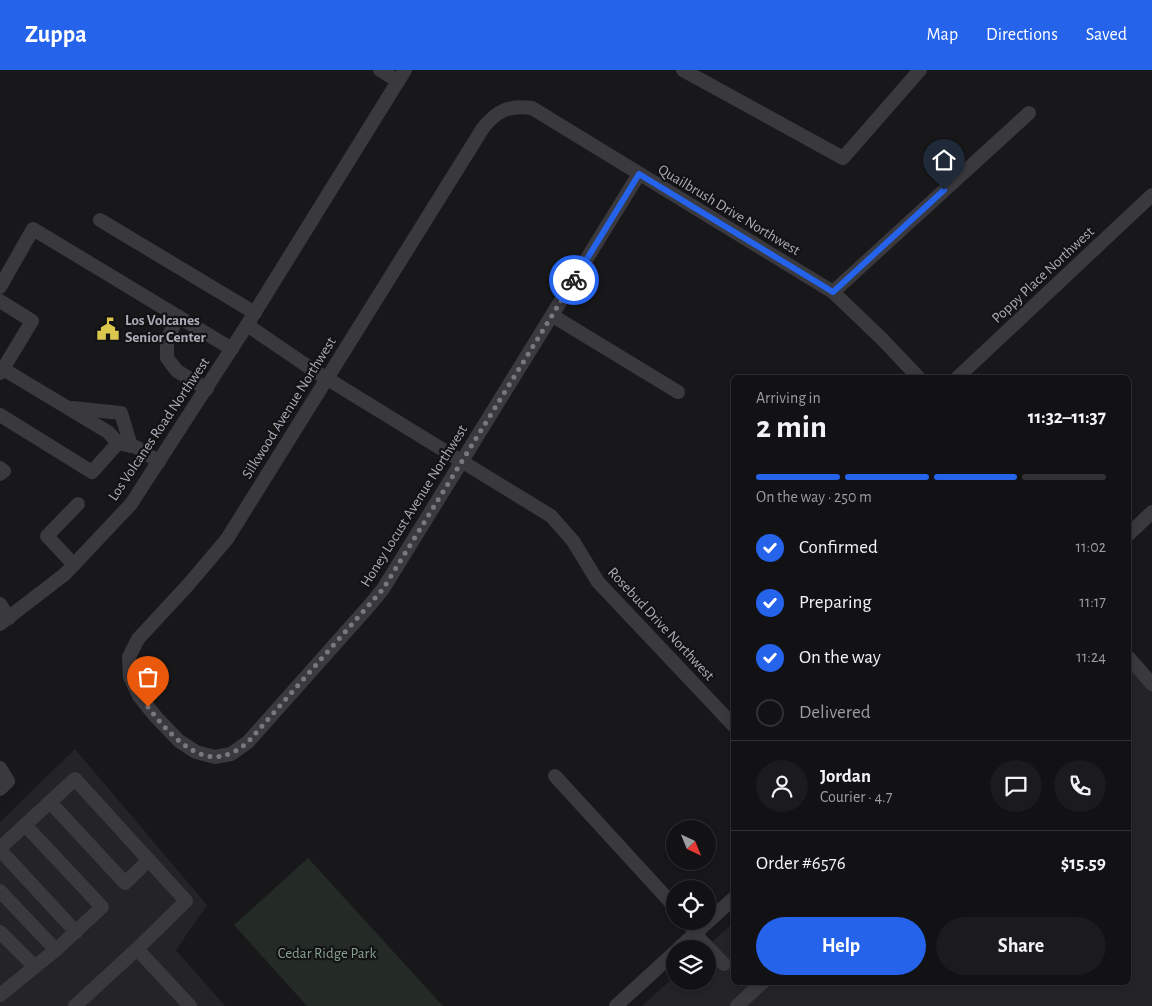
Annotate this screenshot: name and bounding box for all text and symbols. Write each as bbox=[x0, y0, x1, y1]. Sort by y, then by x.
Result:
text: Zuppa bbox=[25, 23, 87, 47]
text: Map bbox=[927, 26, 958, 44]
text: Directions bbox=[986, 26, 1058, 44]
text: Saved bbox=[1086, 26, 1127, 44]
pin bbox=[923, 139, 965, 190]
icon: home bbox=[930, 146, 958, 174]
street label: Quailbrush Drive Northwest bbox=[655, 162, 803, 258]
street label: Poppy Place Northwest bbox=[989, 224, 1097, 326]
courier bbox=[549, 255, 599, 305]
icon: bike bbox=[560, 266, 588, 294]
place label: Los Volcanes Senior Center bbox=[125, 313, 207, 345]
public building icon: Los Volcanes Senior Center bbox=[95, 316, 121, 342]
street label: Silkwood Avenue Northwest bbox=[239, 334, 339, 481]
street label: Los Volcanes Road Northwest bbox=[105, 355, 213, 503]
text: Arriving in bbox=[756, 390, 821, 406]
text: 11:32–11:37 bbox=[1028, 408, 1106, 427]
text: 2 min bbox=[756, 411, 827, 443]
street label: Honey Locust Avenue Northwest bbox=[358, 422, 470, 590]
text: On the way · 250 m bbox=[756, 489, 872, 505]
icon: check bbox=[756, 534, 784, 562]
text: Confirmed bbox=[799, 538, 878, 557]
text: 11:02 bbox=[1076, 539, 1106, 555]
street label: Rosebud Drive Northwest bbox=[605, 565, 717, 684]
icon: check bbox=[756, 589, 784, 617]
text: Preparing bbox=[799, 593, 872, 612]
text: 11:17 bbox=[1079, 594, 1106, 610]
icon: check bbox=[756, 644, 784, 672]
text: On the way bbox=[799, 648, 881, 667]
text: 11:24 bbox=[1076, 649, 1106, 665]
pin bbox=[127, 656, 169, 707]
icon: bag bbox=[134, 663, 162, 691]
text: Delivered bbox=[799, 703, 871, 722]
button: person bbox=[756, 760, 808, 812]
button: chat bbox=[990, 760, 1042, 812]
button: phone bbox=[1054, 760, 1106, 812]
text: Jordan bbox=[820, 767, 871, 786]
text: Courier · 4.7 bbox=[820, 789, 892, 805]
north arrow bbox=[666, 820, 716, 870]
map controls bbox=[666, 820, 716, 990]
text: Order #6576 bbox=[756, 854, 846, 873]
text: $15.59 bbox=[1061, 854, 1106, 873]
button: locate bbox=[666, 880, 716, 930]
button: Help bbox=[756, 917, 926, 975]
button: Share bbox=[936, 917, 1106, 975]
button: layers bbox=[666, 940, 716, 990]
park label: Cedar Ridge Park bbox=[278, 946, 376, 961]

